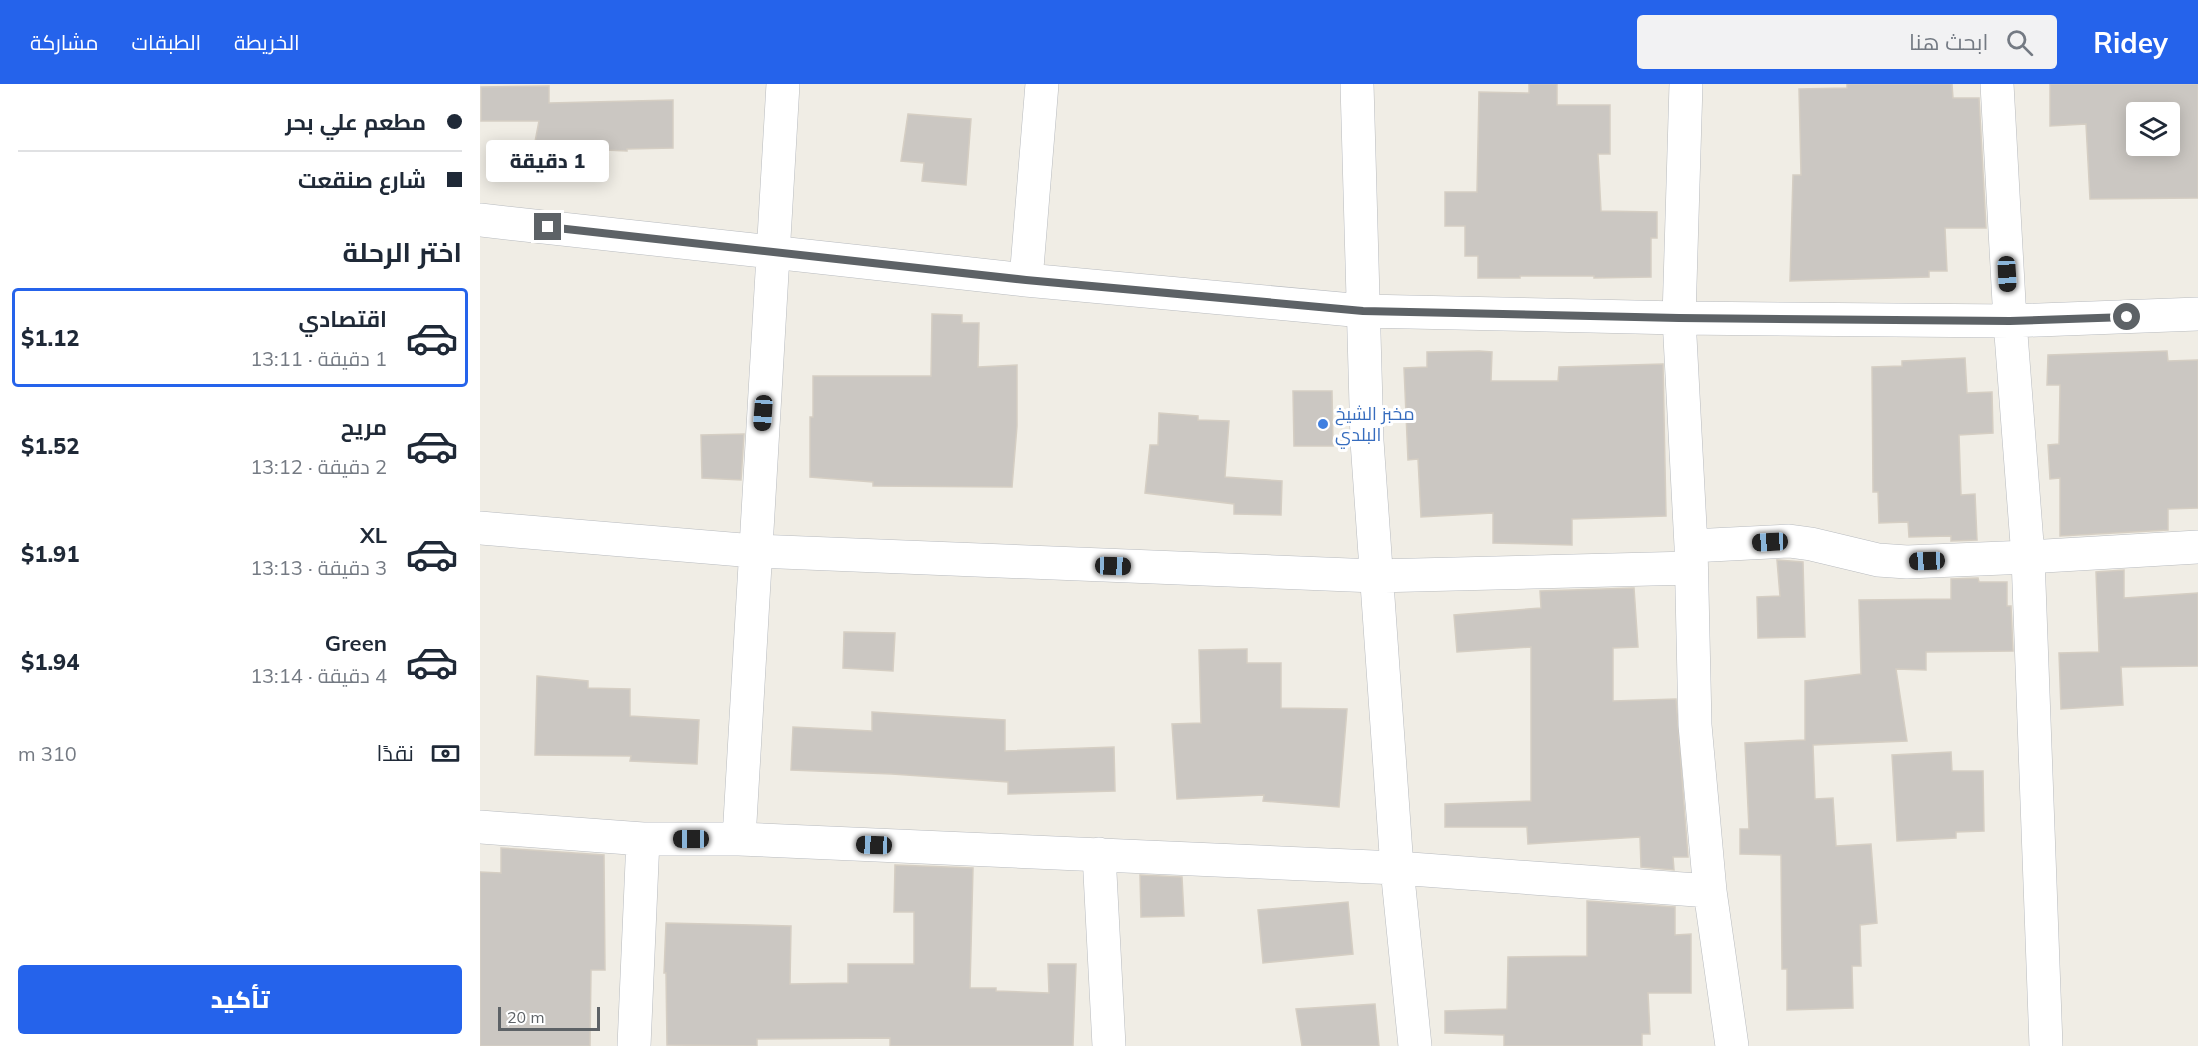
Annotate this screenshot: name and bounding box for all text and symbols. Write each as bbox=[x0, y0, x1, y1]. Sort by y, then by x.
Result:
search box bbox=[1637, 15, 2057, 69]
text: Ridey bbox=[2093, 25, 2168, 60]
icon: search bbox=[2003, 26, 2036, 59]
text: ابحث هنا bbox=[1909, 28, 1988, 56]
text: مشاركة bbox=[30, 29, 99, 55]
text: الطبقات bbox=[132, 29, 201, 55]
text: الخريطة bbox=[234, 29, 300, 55]
map controls bbox=[2126, 102, 2180, 156]
button: layers bbox=[2126, 102, 2180, 156]
text: مطعم علي بحر bbox=[285, 108, 426, 136]
callout: 1 دقيقة bbox=[487, 140, 610, 182]
text: 1 دقيقة bbox=[510, 148, 585, 173]
text: شارع صنقعت bbox=[298, 166, 426, 194]
route end bbox=[534, 213, 561, 240]
text: اختر الرحلة bbox=[342, 235, 462, 269]
car bbox=[1997, 256, 2017, 292]
route start bbox=[2113, 303, 2140, 330]
text: اقتصادي bbox=[298, 305, 387, 333]
icon: car bbox=[405, 311, 459, 365]
text: $1.12 bbox=[21, 324, 80, 352]
text: 1 دقيقة · 13:11 bbox=[250, 346, 387, 371]
car bbox=[753, 394, 773, 432]
place label: مخبز الشيخ البلدي bbox=[1335, 402, 1415, 449]
text: مريح bbox=[341, 413, 387, 441]
marker: مخبز الشيخ البلدي bbox=[1316, 417, 1330, 431]
icon: car bbox=[405, 419, 459, 473]
text: $1.52 bbox=[21, 432, 80, 460]
text: 2 دقيقة · 13:12 bbox=[250, 454, 387, 479]
text: XL bbox=[360, 521, 387, 549]
icon: car bbox=[405, 527, 459, 581]
car bbox=[1752, 532, 1788, 552]
text: $1.91 bbox=[21, 540, 80, 568]
car bbox=[1909, 551, 1945, 571]
text: 3 دقيقة · 13:13 bbox=[250, 555, 387, 580]
car bbox=[1095, 556, 1131, 576]
text: Green bbox=[325, 629, 387, 657]
icon: car bbox=[405, 635, 459, 689]
text: $1.94 bbox=[21, 648, 80, 676]
text: 4 دقيقة · 13:14 bbox=[250, 663, 387, 688]
icon: cash bbox=[429, 737, 462, 770]
text: نقدًا bbox=[376, 739, 414, 767]
text: 310 m bbox=[18, 741, 77, 766]
car bbox=[673, 830, 709, 848]
car bbox=[856, 835, 892, 855]
button: تأكيد bbox=[18, 965, 462, 1034]
scale bar bbox=[498, 1004, 600, 1032]
text: 20 m bbox=[507, 1007, 544, 1027]

